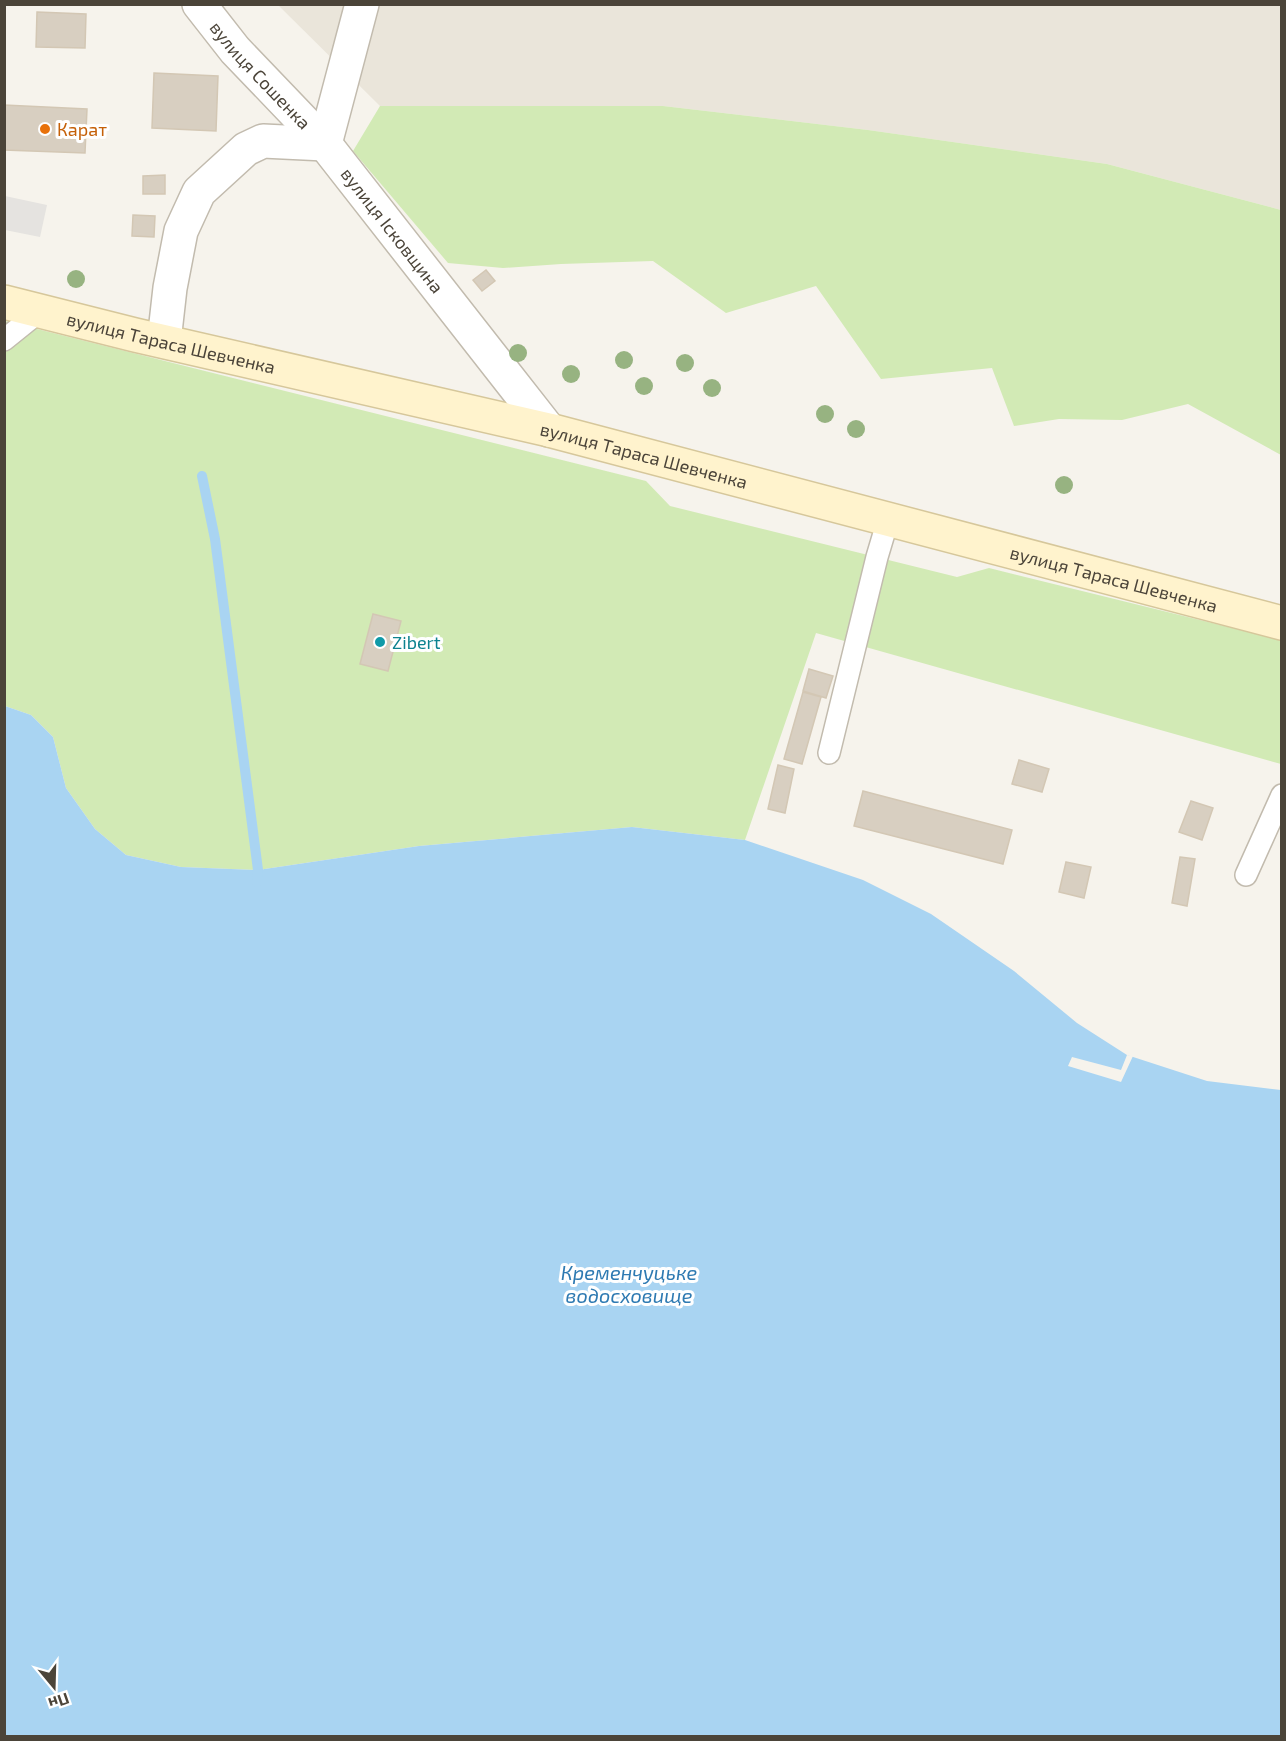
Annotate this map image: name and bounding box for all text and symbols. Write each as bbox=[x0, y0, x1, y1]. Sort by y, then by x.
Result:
street label: вулиця Сошенка bbox=[206, 17, 316, 133]
place label: Карат bbox=[57, 118, 107, 140]
marker: Карат bbox=[38, 122, 52, 136]
street label: вулиця Ісковщина bbox=[337, 163, 448, 297]
street label: вулиця Тараса Шевченка bbox=[65, 307, 278, 378]
street label: вулиця Тараса Шевченка bbox=[538, 417, 750, 493]
street label: вулиця Тараса Шевченка bbox=[1008, 541, 1220, 617]
place label: Zibert bbox=[392, 631, 441, 653]
marker: Zibert bbox=[373, 635, 387, 649]
water label: Кременчуцьке водосховище bbox=[561, 1260, 697, 1307]
north arrow bbox=[24, 1657, 84, 1717]
text: Пн bbox=[46, 1689, 72, 1714]

